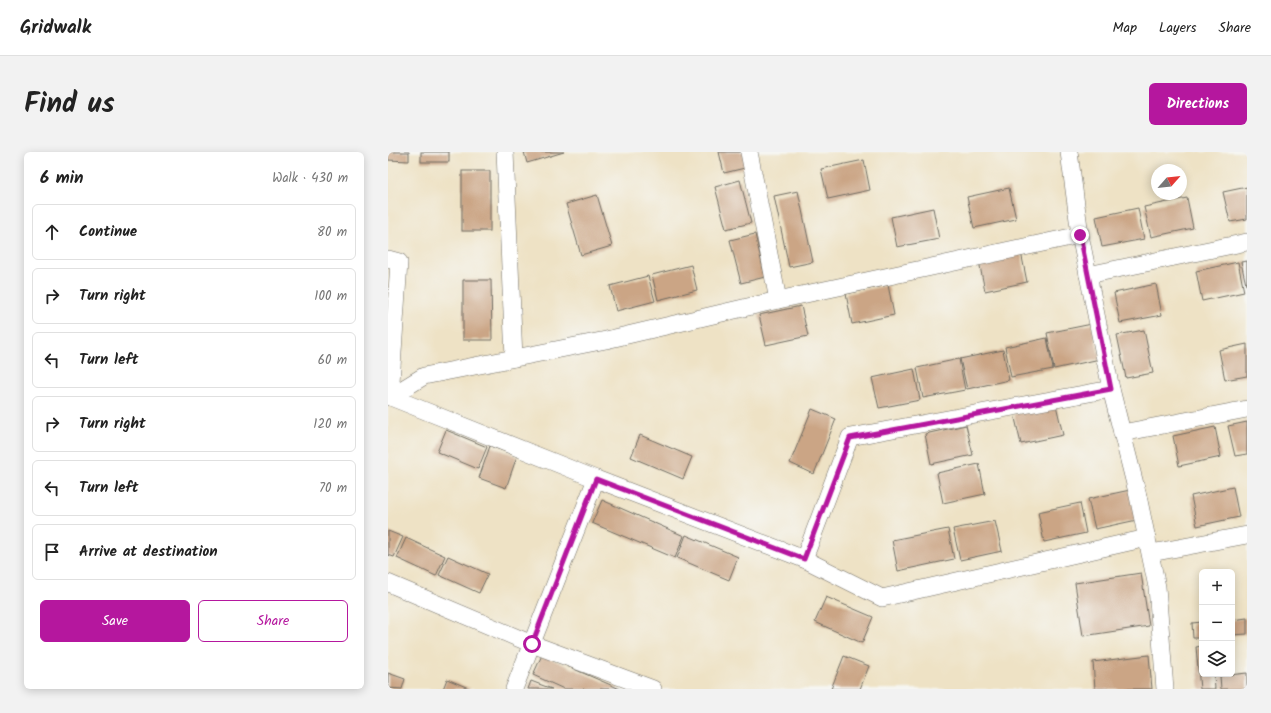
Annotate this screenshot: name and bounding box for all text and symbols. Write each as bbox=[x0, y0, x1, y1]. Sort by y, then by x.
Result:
text: Gridwalk bbox=[20, 13, 91, 43]
text: Map bbox=[1113, 17, 1137, 39]
text: Layers bbox=[1159, 17, 1197, 39]
text: Share bbox=[1219, 17, 1251, 39]
text: Find us bbox=[24, 82, 115, 127]
button: Directions bbox=[1149, 83, 1247, 125]
north arrow bbox=[1151, 164, 1187, 200]
text: 6 min bbox=[40, 165, 84, 192]
text: Walk · 430 m bbox=[272, 168, 348, 189]
text: Continue bbox=[79, 220, 137, 244]
icon: ahead bbox=[41, 221, 63, 243]
text: 80 m bbox=[317, 222, 347, 243]
route end bbox=[1071, 226, 1089, 244]
text: Turn right bbox=[79, 284, 146, 308]
icon: right bbox=[41, 285, 63, 307]
text: 100 m bbox=[314, 286, 347, 307]
text: Turn left bbox=[79, 348, 139, 372]
icon: left bbox=[41, 349, 63, 371]
text: 60 m bbox=[318, 350, 347, 371]
text: Turn right bbox=[79, 412, 146, 436]
icon: right bbox=[41, 413, 63, 435]
text: 120 m bbox=[313, 414, 347, 435]
text: Turn left bbox=[79, 476, 139, 500]
icon: left bbox=[41, 477, 63, 499]
text: 70 m bbox=[319, 478, 347, 499]
text: Arrive at destination bbox=[79, 540, 218, 564]
icon: arrive bbox=[41, 541, 63, 563]
map controls bbox=[1199, 569, 1235, 677]
button: + bbox=[1199, 569, 1235, 605]
button: Save bbox=[40, 600, 190, 642]
button: Share bbox=[198, 600, 348, 642]
button: − bbox=[1199, 605, 1235, 641]
route start bbox=[523, 635, 541, 653]
button: layers bbox=[1199, 641, 1235, 677]

